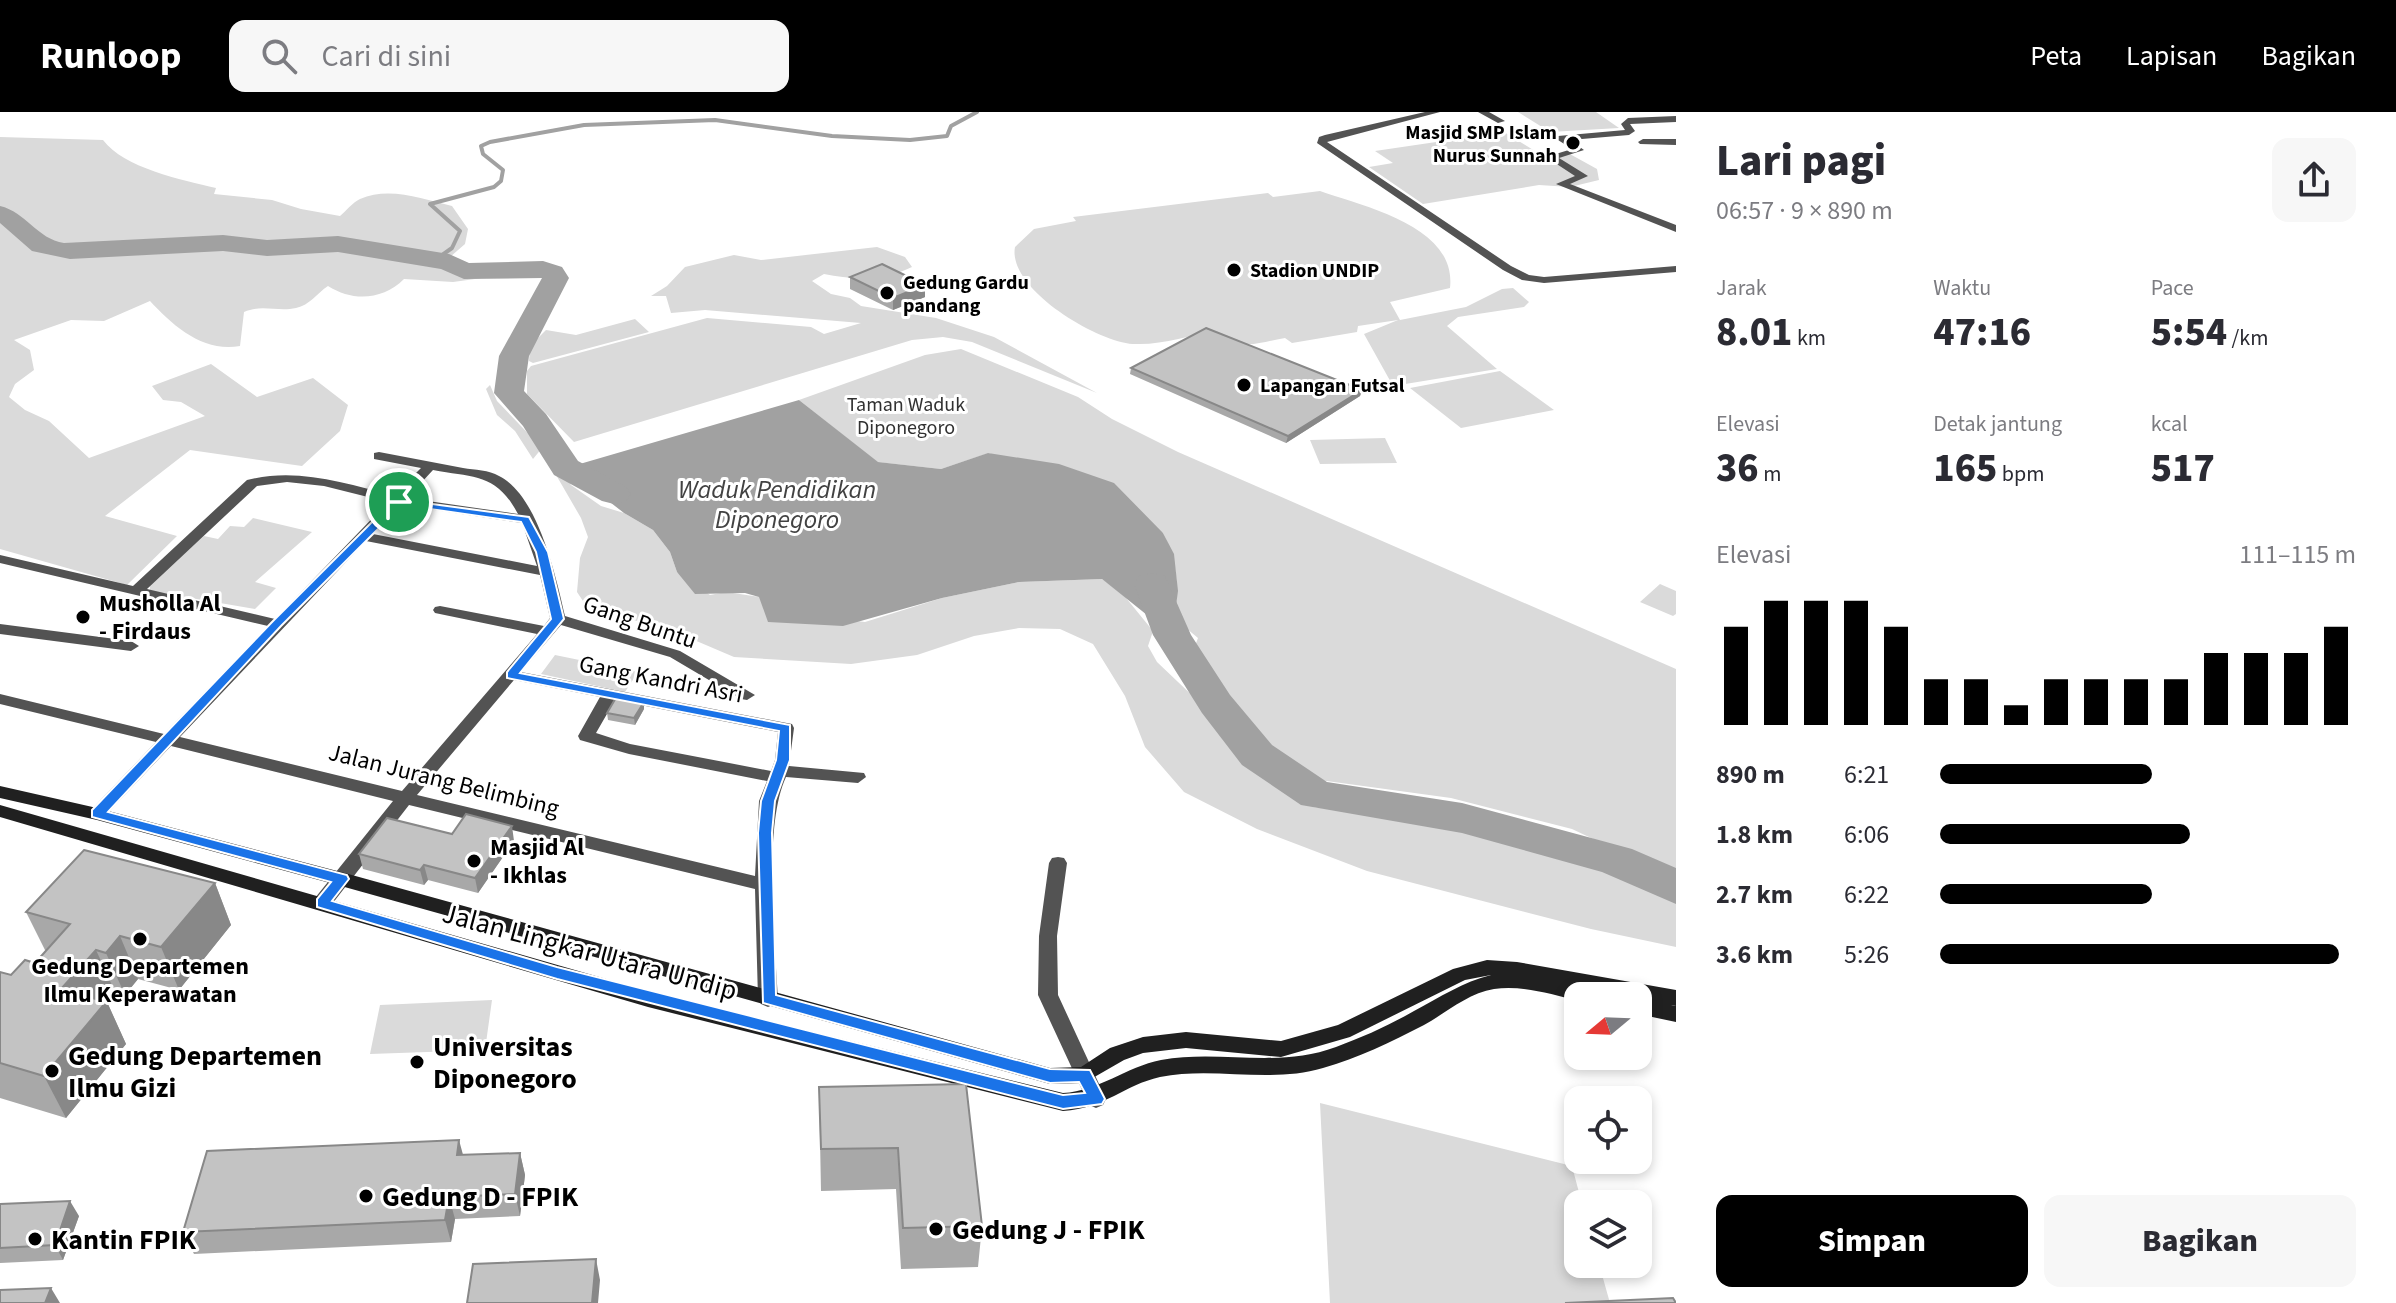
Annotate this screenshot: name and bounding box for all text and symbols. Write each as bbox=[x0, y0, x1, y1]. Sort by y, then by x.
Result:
search box bbox=[229, 20, 789, 92]
text: Runloop bbox=[40, 29, 181, 83]
icon: search bbox=[257, 34, 301, 78]
text: Cari di sini bbox=[321, 35, 451, 78]
text: Peta bbox=[2030, 36, 2082, 76]
text: Lapisan bbox=[2126, 36, 2217, 76]
text: Bagikan bbox=[2261, 36, 2356, 76]
place label: Masjid SMP Islam Nurus Sunnah bbox=[1405, 119, 1557, 170]
text: Lari pagi bbox=[1716, 130, 1886, 193]
marker: Masjid SMP Islam Nurus Sunnah bbox=[1564, 134, 1582, 152]
button: share bbox=[2272, 138, 2356, 222]
text: 06:57 · 9 × 890 m bbox=[1716, 192, 1893, 229]
place label: Stadion UNDIP bbox=[1250, 257, 1379, 285]
marker: Stadion UNDIP bbox=[1225, 261, 1243, 279]
place label: Gedung Gardu pandang bbox=[903, 269, 1029, 320]
text: Jarak bbox=[1716, 272, 1767, 304]
text: Waktu bbox=[1933, 272, 1991, 304]
text: Pace bbox=[2151, 272, 2194, 304]
marker: Gedung Gardu pandang bbox=[878, 284, 896, 302]
text: 8.01 bbox=[1716, 304, 1792, 361]
text: 47:16 bbox=[1933, 304, 2031, 361]
text: 5:54 bbox=[2151, 304, 2227, 361]
text: km bbox=[1792, 322, 1826, 354]
text: /km bbox=[2227, 322, 2268, 354]
place label: Lapangan Futsal bbox=[1260, 372, 1405, 400]
marker: Lapangan Futsal bbox=[1235, 376, 1253, 394]
park label: Taman Waduk Diponegoro bbox=[847, 391, 965, 442]
text: Elevasi bbox=[1716, 408, 1780, 440]
text: Detak jantung bbox=[1933, 408, 2062, 440]
text: kcal bbox=[2151, 408, 2188, 440]
text: 36 bbox=[1716, 440, 1759, 497]
text: 165 bbox=[1933, 440, 1997, 497]
text: 517 bbox=[2151, 440, 2215, 497]
text: m bbox=[1759, 458, 1781, 490]
text: bpm bbox=[1997, 458, 2044, 490]
pin bbox=[365, 468, 433, 536]
water label: Waduk Pendidikan Diponegoro bbox=[678, 471, 876, 538]
icon: arrive bbox=[377, 480, 421, 524]
text: Elevasi bbox=[1716, 536, 1791, 573]
text: 111–115 m bbox=[2239, 536, 2356, 573]
place label: Musholla Al - Firdaus bbox=[99, 586, 221, 649]
street label: Gang Buntu bbox=[578, 587, 702, 658]
marker: Musholla Al - Firdaus bbox=[74, 608, 92, 626]
street label: Gang Kandri Asri bbox=[576, 646, 746, 713]
street label: Jalan Jurang Belimbing bbox=[325, 735, 563, 826]
text: 890 m bbox=[1716, 756, 1785, 793]
text: 6:21 bbox=[1844, 756, 1889, 793]
text: 1.8 km bbox=[1716, 816, 1793, 853]
text: 6:06 bbox=[1844, 816, 1889, 853]
place label: Masjid Al - Ikhlas bbox=[490, 830, 584, 893]
marker: Masjid Al - Ikhlas bbox=[465, 852, 483, 870]
text: 2.7 km bbox=[1716, 876, 1793, 913]
text: 6:22 bbox=[1844, 876, 1889, 913]
street label: Jalan Lingkar Utara Undip bbox=[438, 893, 742, 1011]
marker: Gedung Departemen Ilmu Keperawatan bbox=[131, 930, 149, 948]
text: 3.6 km bbox=[1716, 936, 1793, 973]
text: 5:26 bbox=[1844, 936, 1889, 973]
place label: Gedung Departemen Ilmu Keperawatan bbox=[31, 949, 249, 1012]
north arrow bbox=[1564, 982, 1652, 1070]
map controls bbox=[1564, 982, 1652, 1278]
place label: Universitas Diponegoro bbox=[433, 1027, 577, 1099]
place label: Gedung Departemen Ilmu Gizi bbox=[68, 1036, 322, 1108]
marker: Universitas Diponegoro bbox=[408, 1053, 426, 1071]
marker: Gedung Departemen Ilmu Gizi bbox=[43, 1062, 61, 1080]
button: locate bbox=[1564, 1086, 1652, 1174]
place label: Gedung D - FPIK bbox=[382, 1177, 579, 1217]
marker: Gedung D - FPIK bbox=[357, 1187, 375, 1205]
button: layers bbox=[1564, 1190, 1652, 1278]
button: Simpan bbox=[1716, 1195, 2028, 1287]
button: Bagikan bbox=[2044, 1195, 2356, 1287]
place label: Gedung J - FPIK bbox=[952, 1210, 1145, 1250]
place label: Kantin FPIK bbox=[51, 1220, 197, 1260]
marker: Gedung J - FPIK bbox=[927, 1220, 945, 1238]
marker: Kantin FPIK bbox=[26, 1230, 44, 1248]

